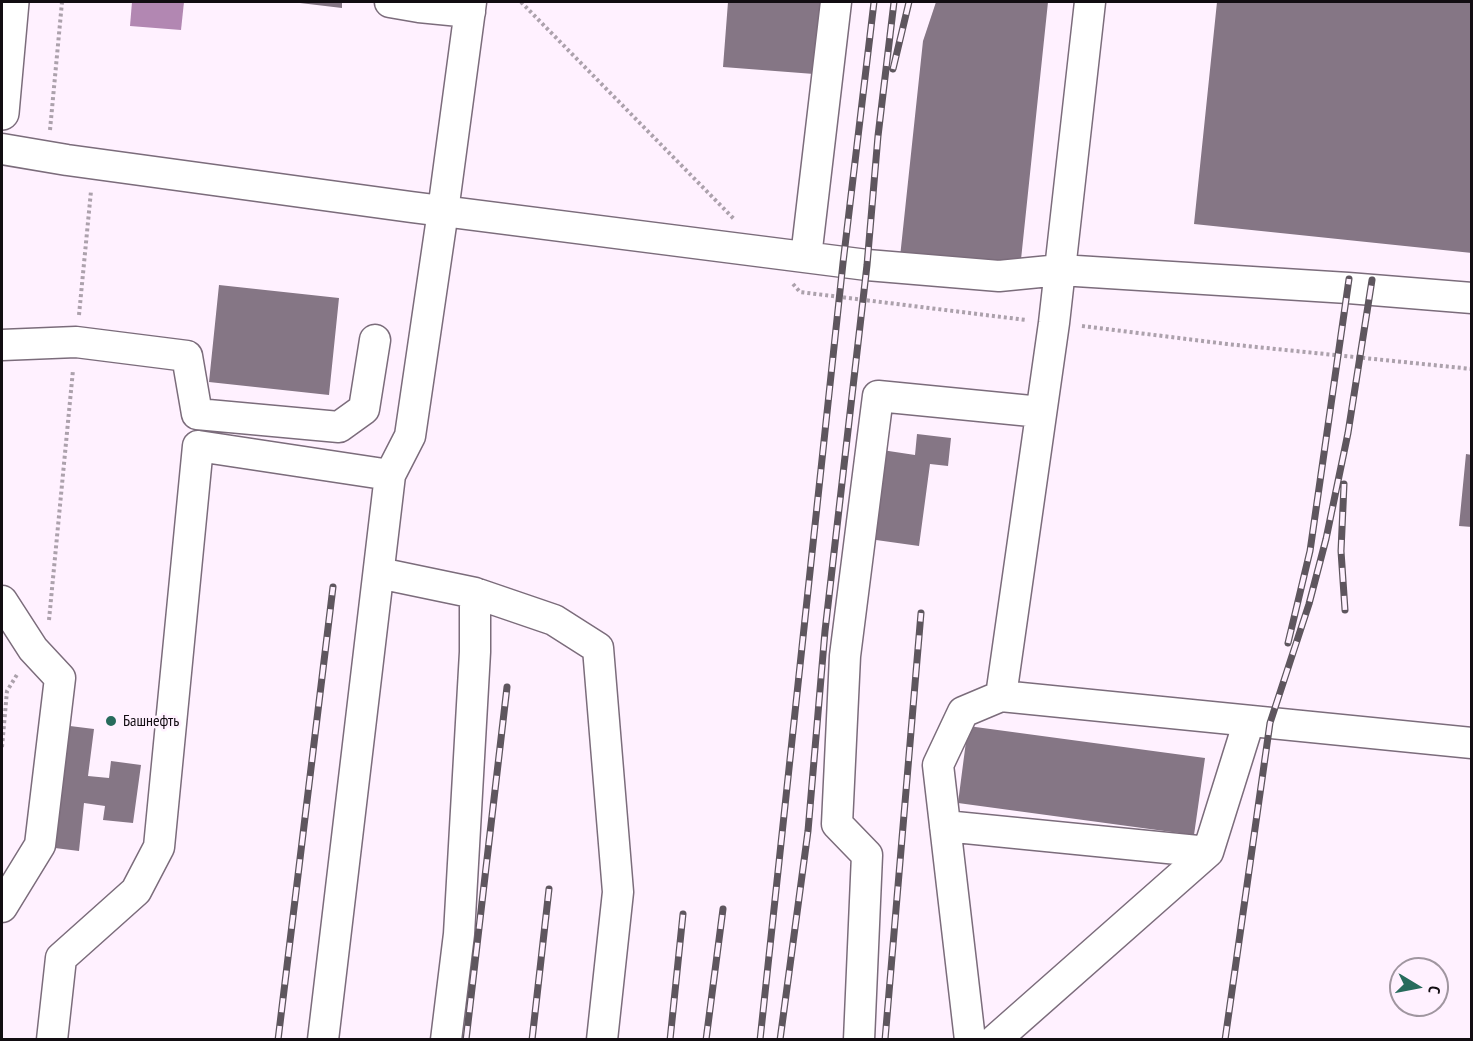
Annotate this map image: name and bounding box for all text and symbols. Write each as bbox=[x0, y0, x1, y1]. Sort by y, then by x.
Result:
place label: Башнефть bbox=[123, 711, 179, 731]
marker: Башнефть bbox=[104, 714, 118, 728]
north arrow bbox=[1389, 957, 1449, 1017]
text: С bbox=[1424, 984, 1445, 995]

